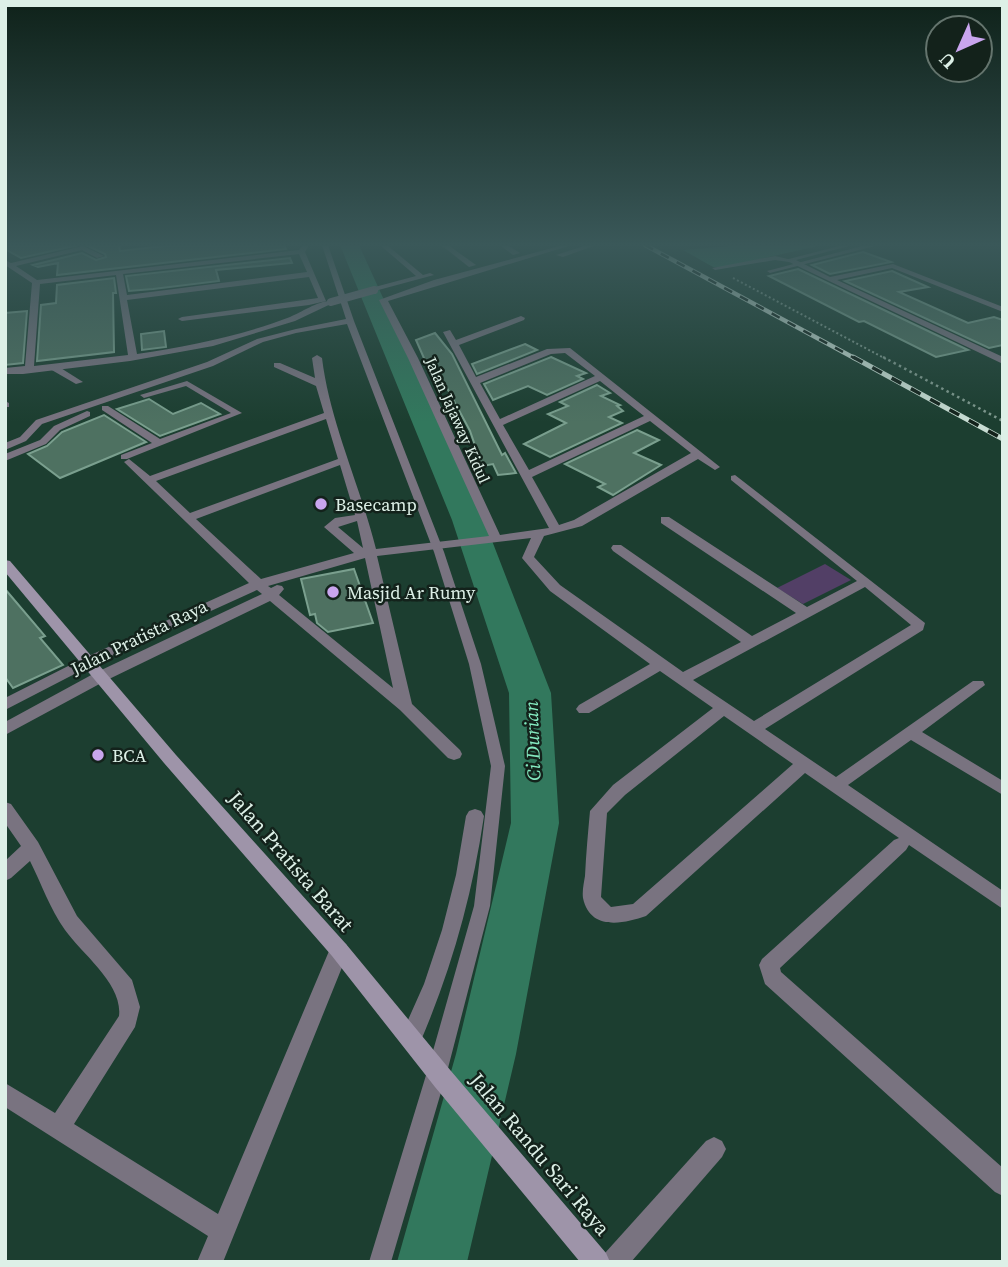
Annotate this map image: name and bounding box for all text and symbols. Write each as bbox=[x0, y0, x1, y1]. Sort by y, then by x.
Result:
north arrow bbox=[924, 14, 994, 84]
text: U bbox=[933, 47, 961, 75]
street label: Jalan Jajaway Kidul bbox=[420, 352, 496, 487]
place label: Basecamp bbox=[335, 492, 417, 517]
marker: Basecamp bbox=[313, 496, 329, 512]
place label: Masjid Ar Rumy bbox=[347, 580, 476, 605]
marker: Masjid Ar Rumy bbox=[325, 584, 341, 600]
street label: Jalan Pratista Raya bbox=[66, 593, 212, 681]
water label: Ci Durian bbox=[518, 700, 546, 781]
place label: BCA bbox=[112, 743, 146, 768]
marker: BCA bbox=[90, 747, 106, 763]
street label: Jalan Pratista Barat bbox=[221, 783, 361, 938]
street label: Jalan Randu Sari Raya bbox=[462, 1066, 617, 1242]

